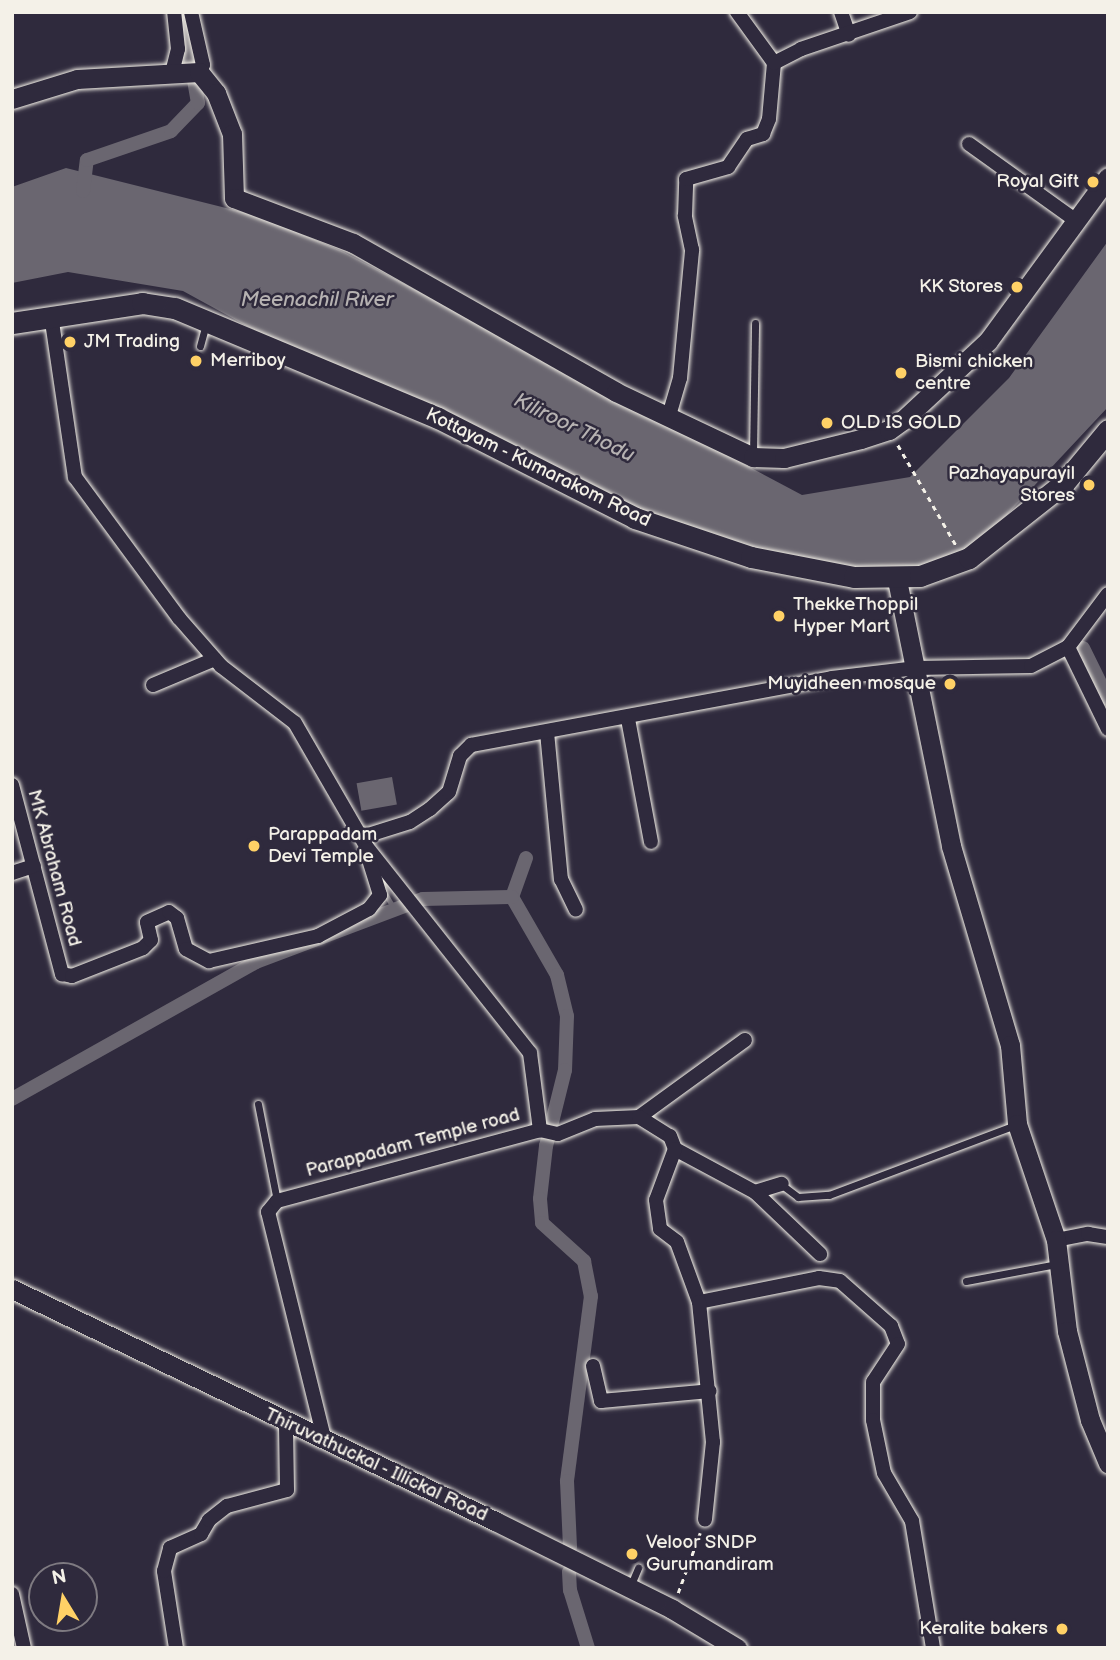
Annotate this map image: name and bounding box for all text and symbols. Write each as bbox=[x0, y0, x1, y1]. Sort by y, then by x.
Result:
place label: Royal Gift bbox=[996, 171, 1079, 193]
marker: Royal Gift bbox=[1085, 174, 1101, 190]
place label: KK Stores bbox=[919, 276, 1003, 298]
marker: KK Stores bbox=[1009, 279, 1025, 295]
water label: Meenachil River bbox=[241, 287, 393, 313]
place label: JM Trading bbox=[84, 331, 181, 353]
marker: JM Trading bbox=[62, 334, 78, 350]
place label: Merriboy bbox=[210, 350, 286, 372]
place label: Bismi chicken centre bbox=[915, 351, 1033, 395]
marker: Merriboy bbox=[188, 353, 204, 369]
marker: Bismi chicken centre bbox=[893, 365, 909, 381]
water label: Kiliroor Thodu bbox=[509, 388, 639, 468]
street label: Kottayam - Kumarakom Road bbox=[421, 403, 655, 533]
place label: OLD IS GOLD bbox=[841, 412, 961, 434]
marker: OLD IS GOLD bbox=[819, 415, 835, 431]
place label: Pazhayapurayil Stores bbox=[948, 463, 1075, 507]
marker: Pazhayapurayil Stores bbox=[1081, 477, 1097, 493]
place label: ThekkeThoppil Hyper Mart bbox=[793, 594, 918, 638]
marker: ThekkeThoppil Hyper Mart bbox=[771, 608, 787, 624]
place label: Muyidheen mosque bbox=[767, 673, 936, 695]
marker: Muyidheen mosque bbox=[942, 676, 958, 692]
street label: MK Abraham Road bbox=[22, 787, 86, 949]
place label: Parappadam Devi Temple bbox=[268, 824, 377, 868]
marker: Parappadam Devi Temple bbox=[246, 838, 262, 854]
street label: Parappadam Temple road bbox=[303, 1103, 523, 1183]
street label: Thiruvathuckal - Illickal Road bbox=[260, 1403, 492, 1527]
place label: Veloor SNDP Gurumandiram bbox=[646, 1532, 774, 1576]
marker: Veloor SNDP Gurumandiram bbox=[624, 1546, 640, 1562]
north arrow bbox=[28, 1562, 98, 1632]
text: N bbox=[50, 1565, 68, 1591]
place label: Keralite bakers bbox=[919, 1618, 1048, 1640]
marker: Keralite bakers bbox=[1054, 1621, 1070, 1637]

